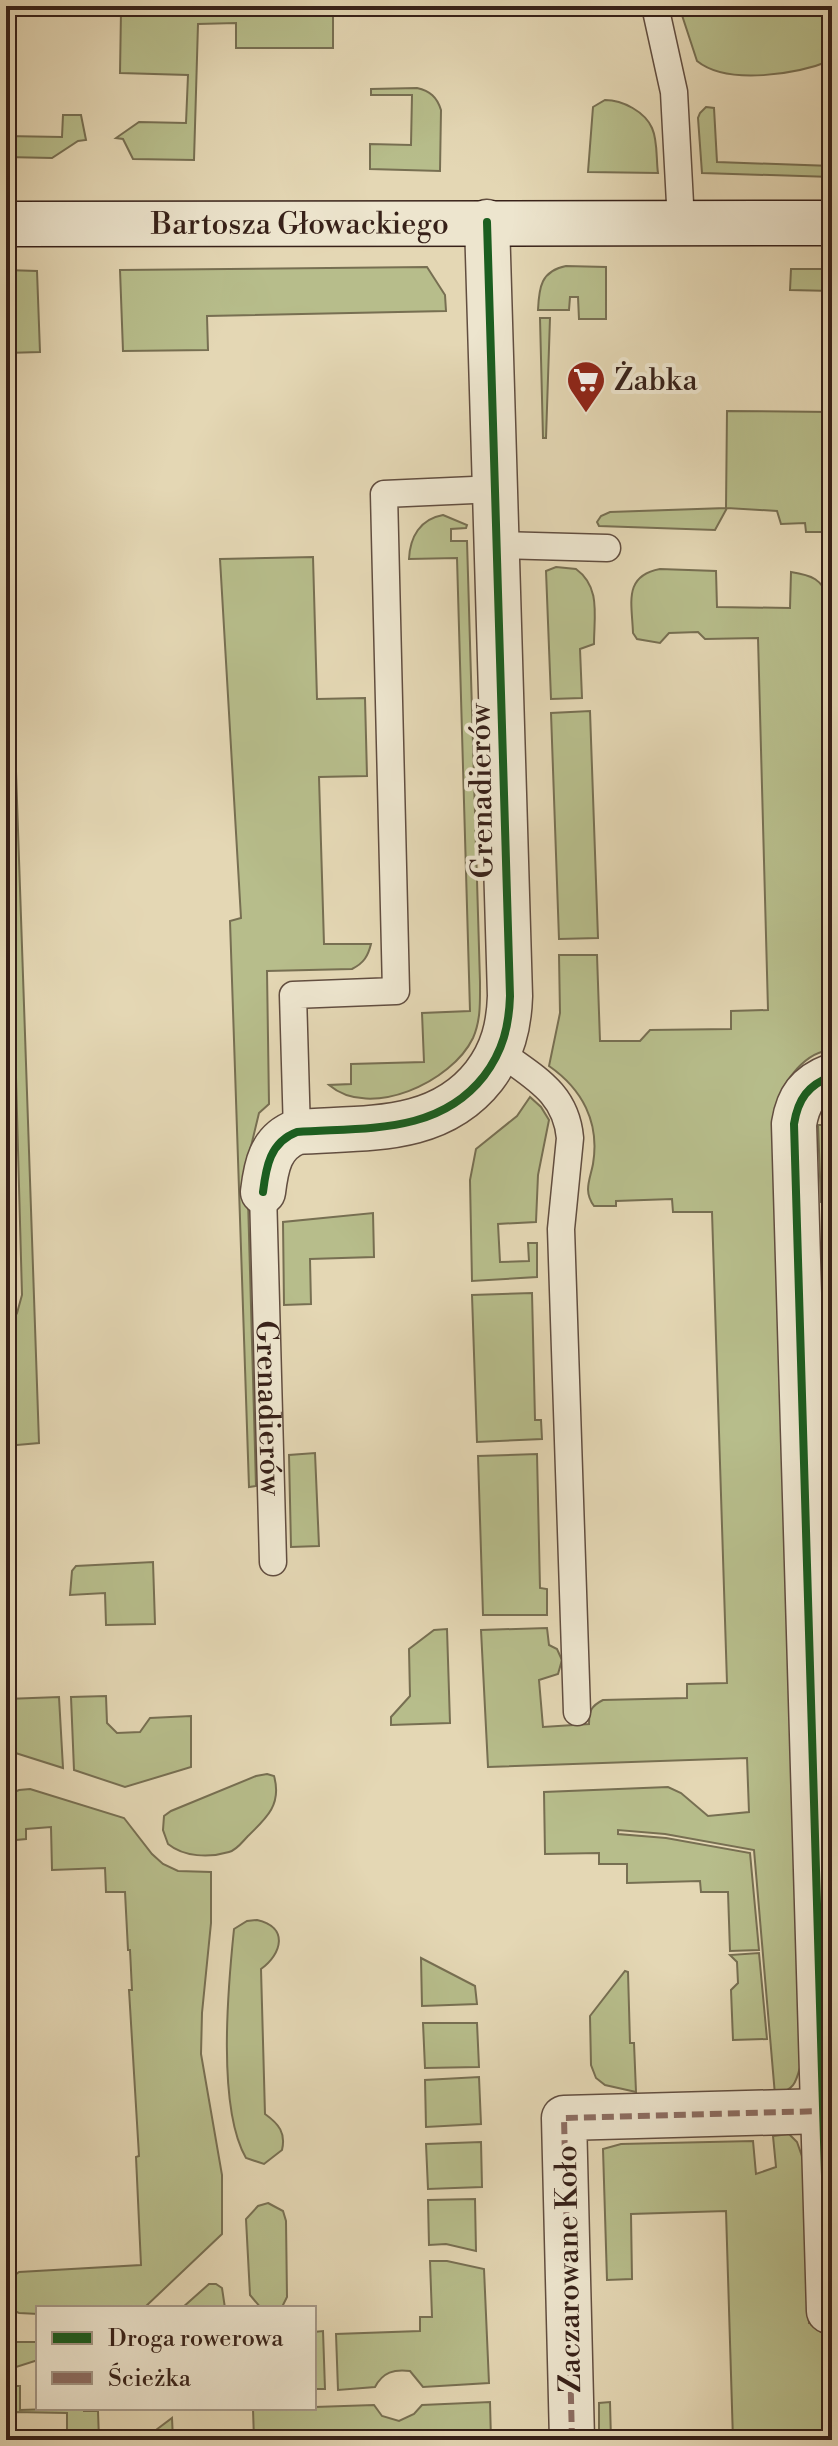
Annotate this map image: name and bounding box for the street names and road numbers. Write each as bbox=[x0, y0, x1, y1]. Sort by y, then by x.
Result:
street label: Bartosza Głowackiego bbox=[150, 205, 449, 244]
street label: Grenadierów bbox=[461, 702, 503, 879]
street label: Grenadierów bbox=[246, 1320, 289, 1497]
street label: Zaczarowane Koło bbox=[548, 2145, 590, 2393]

